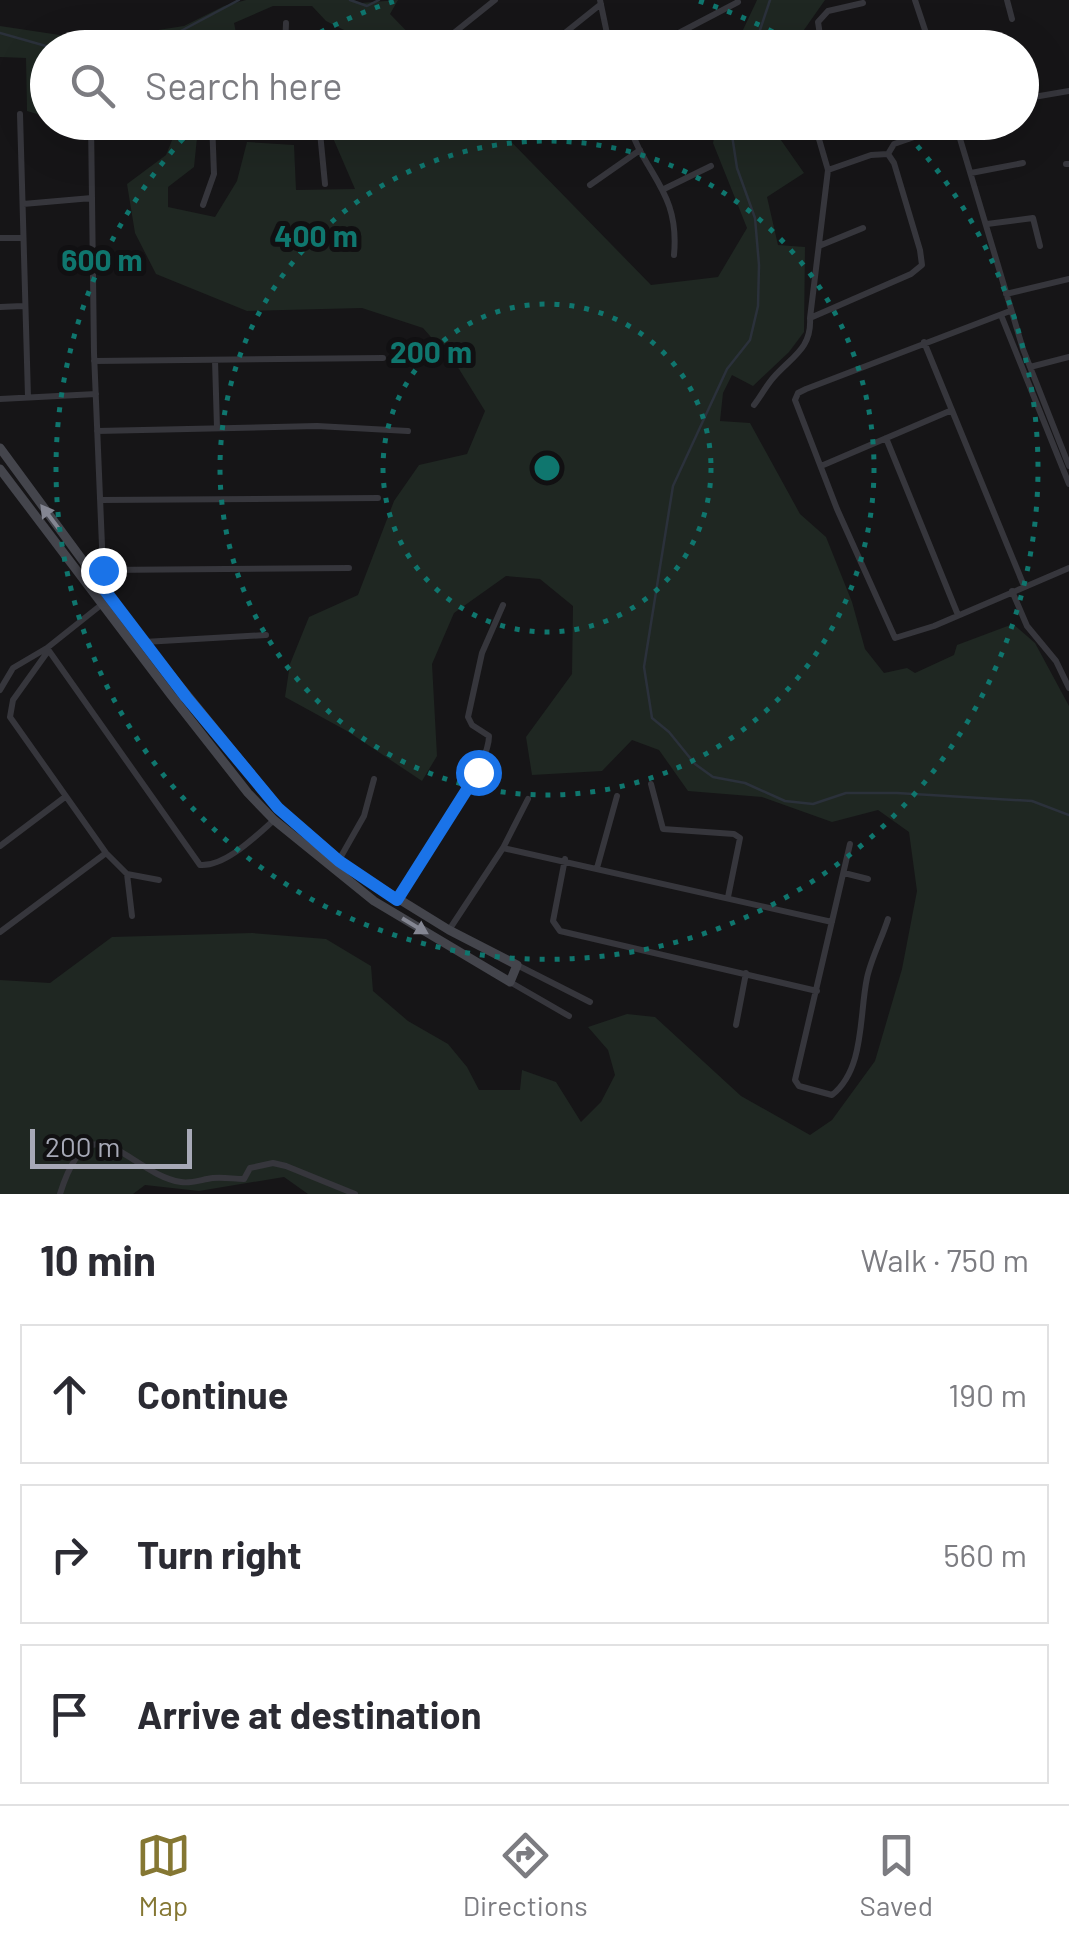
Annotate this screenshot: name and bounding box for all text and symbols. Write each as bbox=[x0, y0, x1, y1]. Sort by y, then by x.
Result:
search box bbox=[30, 30, 1039, 140]
icon: search bbox=[65, 58, 120, 113]
text: Search here bbox=[145, 62, 343, 108]
text: 400 m bbox=[274, 217, 358, 253]
text: 600 m bbox=[61, 241, 143, 277]
text: 200 m bbox=[390, 333, 472, 369]
centre of rings bbox=[529, 450, 565, 486]
one-way arrow bbox=[40, 504, 60, 530]
route end bbox=[81, 548, 127, 594]
route start bbox=[456, 750, 502, 796]
one-way arrow bbox=[401, 917, 429, 934]
scale bar bbox=[30, 1124, 192, 1168]
text: 200 m bbox=[45, 1129, 120, 1163]
text: 10 min bbox=[40, 1234, 156, 1284]
text: Walk · 750 m bbox=[861, 1240, 1029, 1278]
icon: ahead bbox=[42, 1367, 97, 1422]
text: Continue bbox=[137, 1371, 288, 1417]
text: 190 m bbox=[948, 1375, 1027, 1413]
icon: right bbox=[42, 1527, 97, 1582]
text: Turn right bbox=[137, 1531, 302, 1577]
text: 560 m bbox=[943, 1535, 1027, 1573]
icon: arrive bbox=[42, 1687, 97, 1742]
text: Arrive at destination bbox=[137, 1691, 482, 1737]
tab: Map bbox=[136, 1828, 191, 1922]
tab: Directions bbox=[463, 1828, 588, 1922]
tab: Saved bbox=[860, 1828, 933, 1922]

